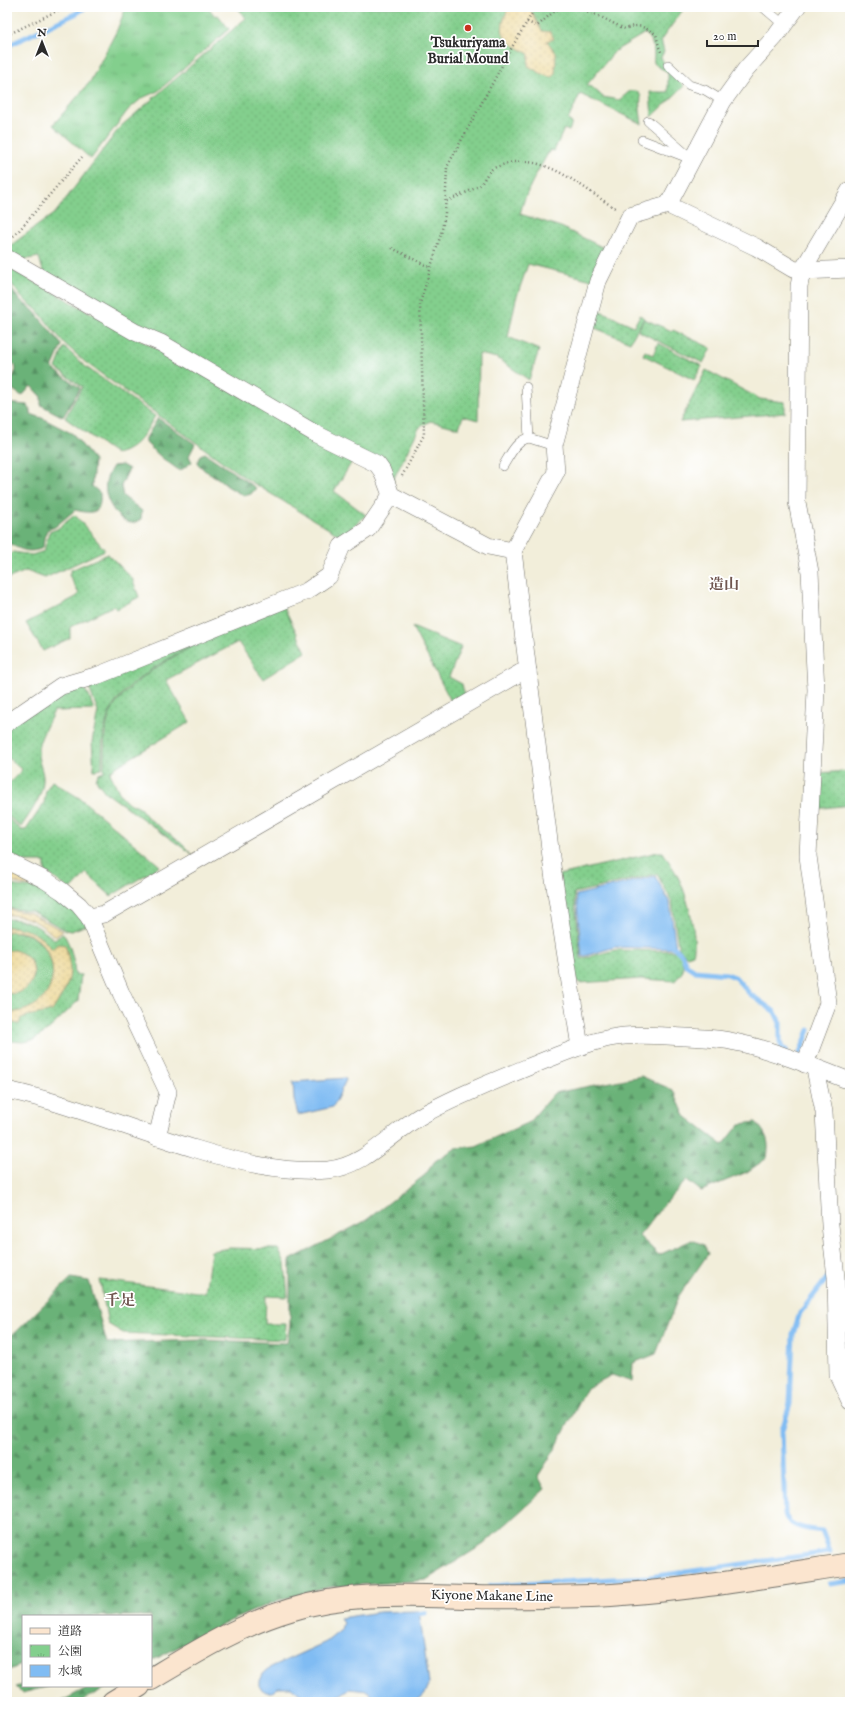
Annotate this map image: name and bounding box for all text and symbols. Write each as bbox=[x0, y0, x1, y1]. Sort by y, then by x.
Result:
north arrow bbox=[22, 22, 62, 62]
scale bar bbox=[707, 22, 758, 48]
marker: Tsukuriyama Burial Mound bbox=[463, 23, 473, 33]
text: N bbox=[36, 26, 47, 40]
text: 20 m bbox=[713, 29, 736, 44]
place label: Tsukuriyama Burial Mound bbox=[427, 34, 509, 68]
district label: 造山 bbox=[709, 575, 739, 594]
district label: 千足 bbox=[105, 1291, 135, 1310]
street label: Kiyone Makane Line bbox=[431, 1586, 554, 1606]
legend bbox=[22, 1615, 152, 1687]
text: 道路 bbox=[58, 1624, 82, 1639]
text: 公園 bbox=[58, 1644, 82, 1659]
text: 水域 bbox=[58, 1664, 82, 1679]

